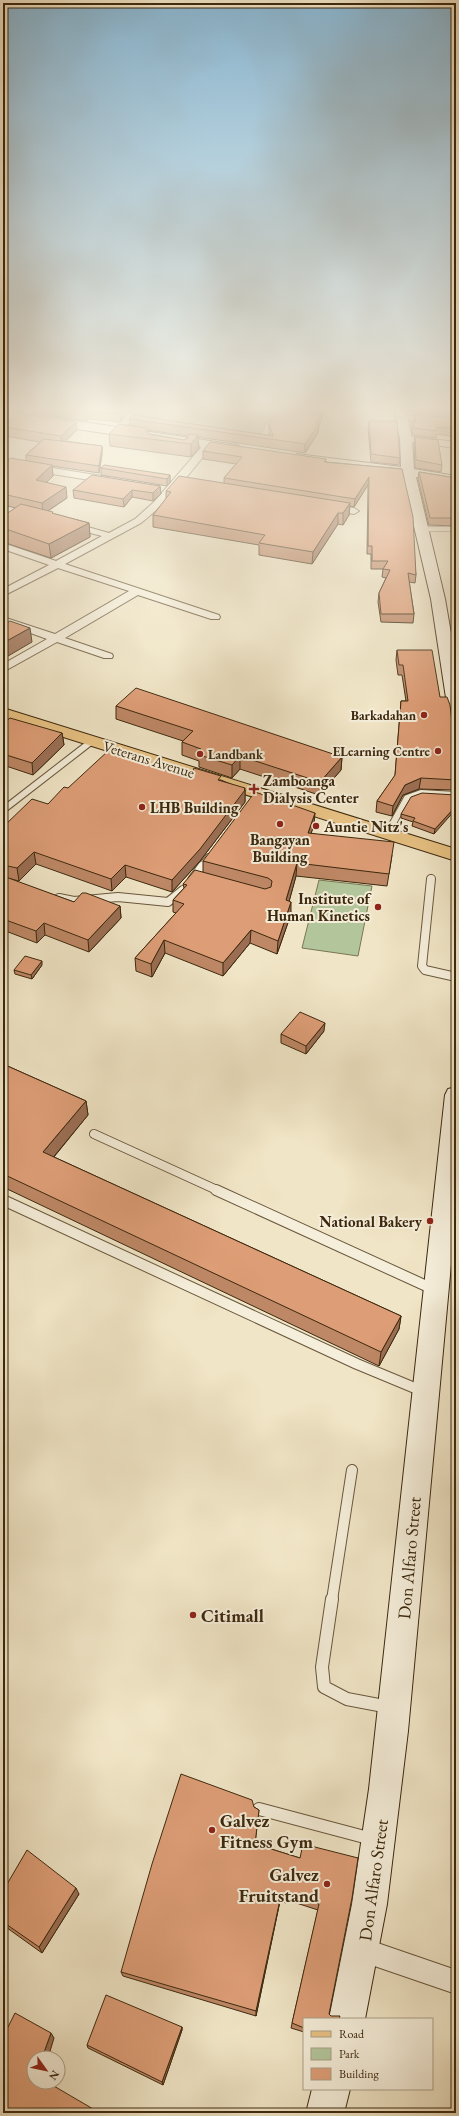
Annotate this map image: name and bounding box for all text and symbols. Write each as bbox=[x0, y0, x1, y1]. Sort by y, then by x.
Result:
place label: Barkadahan bbox=[351, 707, 417, 724]
marker: Barkadahan bbox=[419, 710, 429, 720]
street label: Veterans Avenue bbox=[101, 736, 197, 782]
place label: ELearning Centre bbox=[333, 743, 431, 760]
place label: Landbank bbox=[208, 746, 264, 763]
marker: ELearning Centre bbox=[433, 746, 443, 756]
marker: Landbank bbox=[195, 749, 205, 759]
place label: Zamboanga Dialysis Center bbox=[263, 771, 359, 807]
marker: Zamboanga Dialysis Center bbox=[248, 783, 260, 795]
place label: LHB Building bbox=[150, 798, 239, 817]
marker: LHB Building bbox=[137, 802, 147, 812]
place label: Auntie Nitz's bbox=[323, 817, 408, 836]
marker: Bangayan Building bbox=[275, 819, 285, 829]
marker: Auntie Nitz's bbox=[311, 821, 321, 831]
place label: Bangayan Building bbox=[250, 830, 311, 866]
place label: Institute of Human Kinetics bbox=[267, 889, 373, 925]
marker: Institute of Human Kinetics bbox=[373, 902, 383, 912]
place label: National Bakery bbox=[320, 1212, 423, 1231]
marker: National Bakery bbox=[425, 1216, 435, 1226]
street label: Don Alfaro Street bbox=[392, 1495, 426, 1620]
place label: Citimall bbox=[201, 1604, 264, 1627]
marker: Citimall bbox=[188, 1610, 198, 1620]
place label: Galvez Fitness Gym bbox=[220, 1809, 313, 1853]
street label: Don Alfaro Street bbox=[353, 1817, 393, 1942]
marker: Galvez Fitness Gym bbox=[207, 1825, 217, 1835]
place label: Galvez Fruitstand bbox=[239, 1863, 319, 1907]
marker: Galvez Fruitstand bbox=[322, 1879, 332, 1889]
legend bbox=[303, 2018, 433, 2090]
text: Road bbox=[339, 2026, 365, 2042]
text: Park bbox=[339, 2046, 360, 2062]
north arrow bbox=[26, 2050, 66, 2090]
text: Building bbox=[339, 2066, 380, 2082]
text: N bbox=[46, 2068, 63, 2083]

